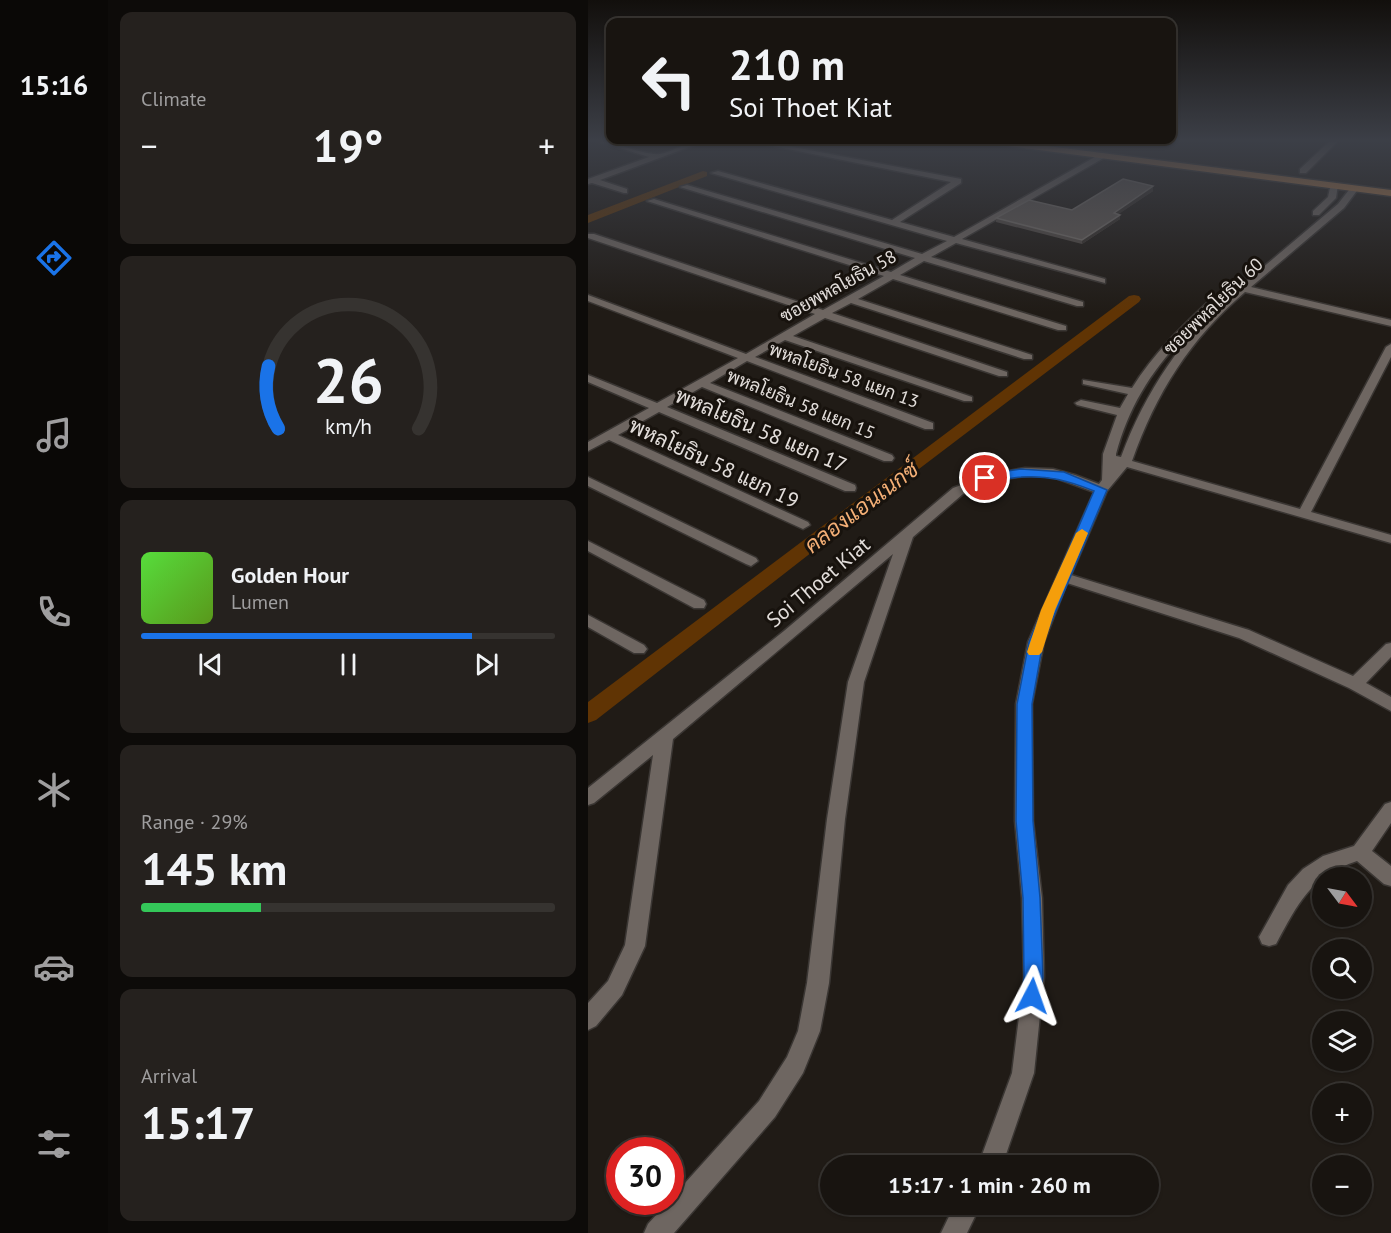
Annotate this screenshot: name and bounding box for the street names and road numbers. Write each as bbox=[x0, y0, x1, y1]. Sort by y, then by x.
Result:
street label: ซอยพหลโยธิน 58 bbox=[775, 244, 900, 327]
street label: ซอยพหลโยธิน 60 bbox=[1158, 252, 1268, 359]
street label: พหลโยธิน 58 แยก 13 bbox=[766, 336, 922, 413]
street label: พหลโยธิน 58 แยก 15 bbox=[723, 363, 879, 444]
street label: พหลโยธิน 58 แยก 17 bbox=[671, 382, 851, 478]
street label: พหลโยธิน 58 แยก 19 bbox=[625, 412, 803, 514]
street label: Soi Thoet Kiat bbox=[761, 531, 875, 633]

